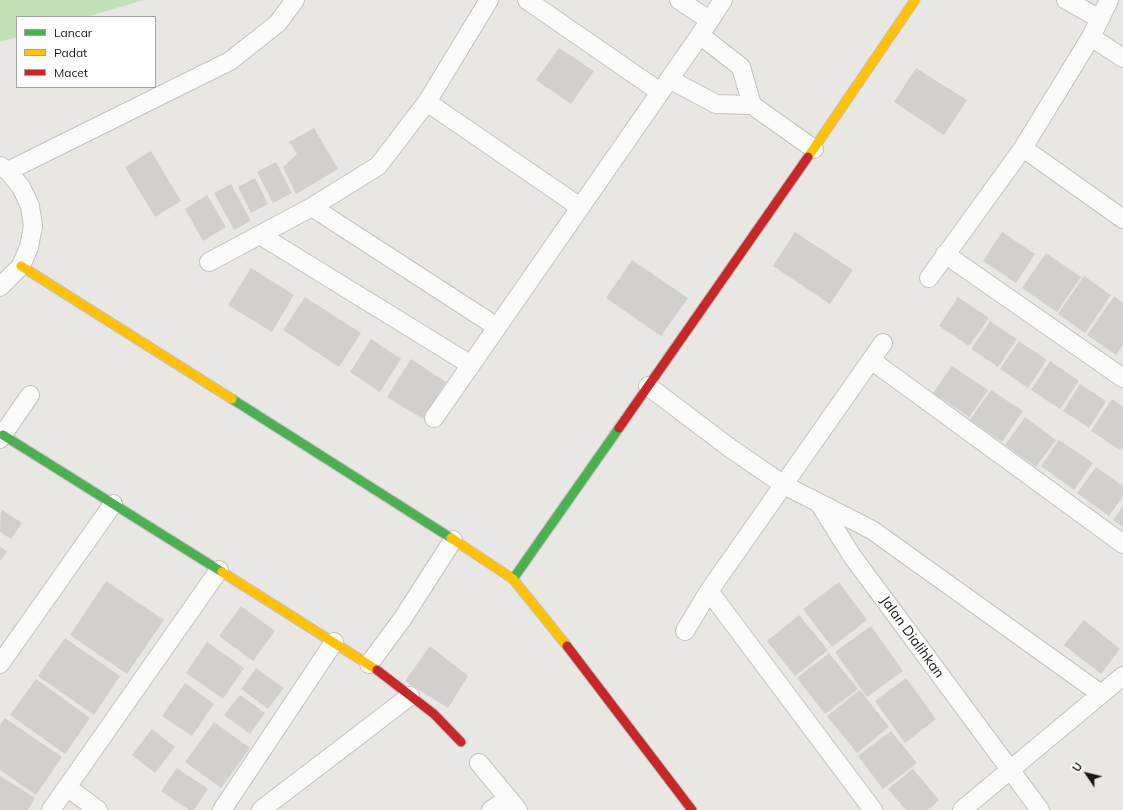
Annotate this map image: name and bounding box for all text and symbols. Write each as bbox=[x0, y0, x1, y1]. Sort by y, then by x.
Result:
legend bbox=[16, 16, 156, 88]
text: Lancar bbox=[54, 25, 92, 40]
text: Padat bbox=[54, 45, 87, 60]
text: Macet bbox=[54, 65, 88, 80]
street label: Jalan Dialihkan bbox=[877, 593, 947, 681]
north arrow bbox=[1067, 754, 1107, 794]
text: U bbox=[1069, 760, 1085, 774]

